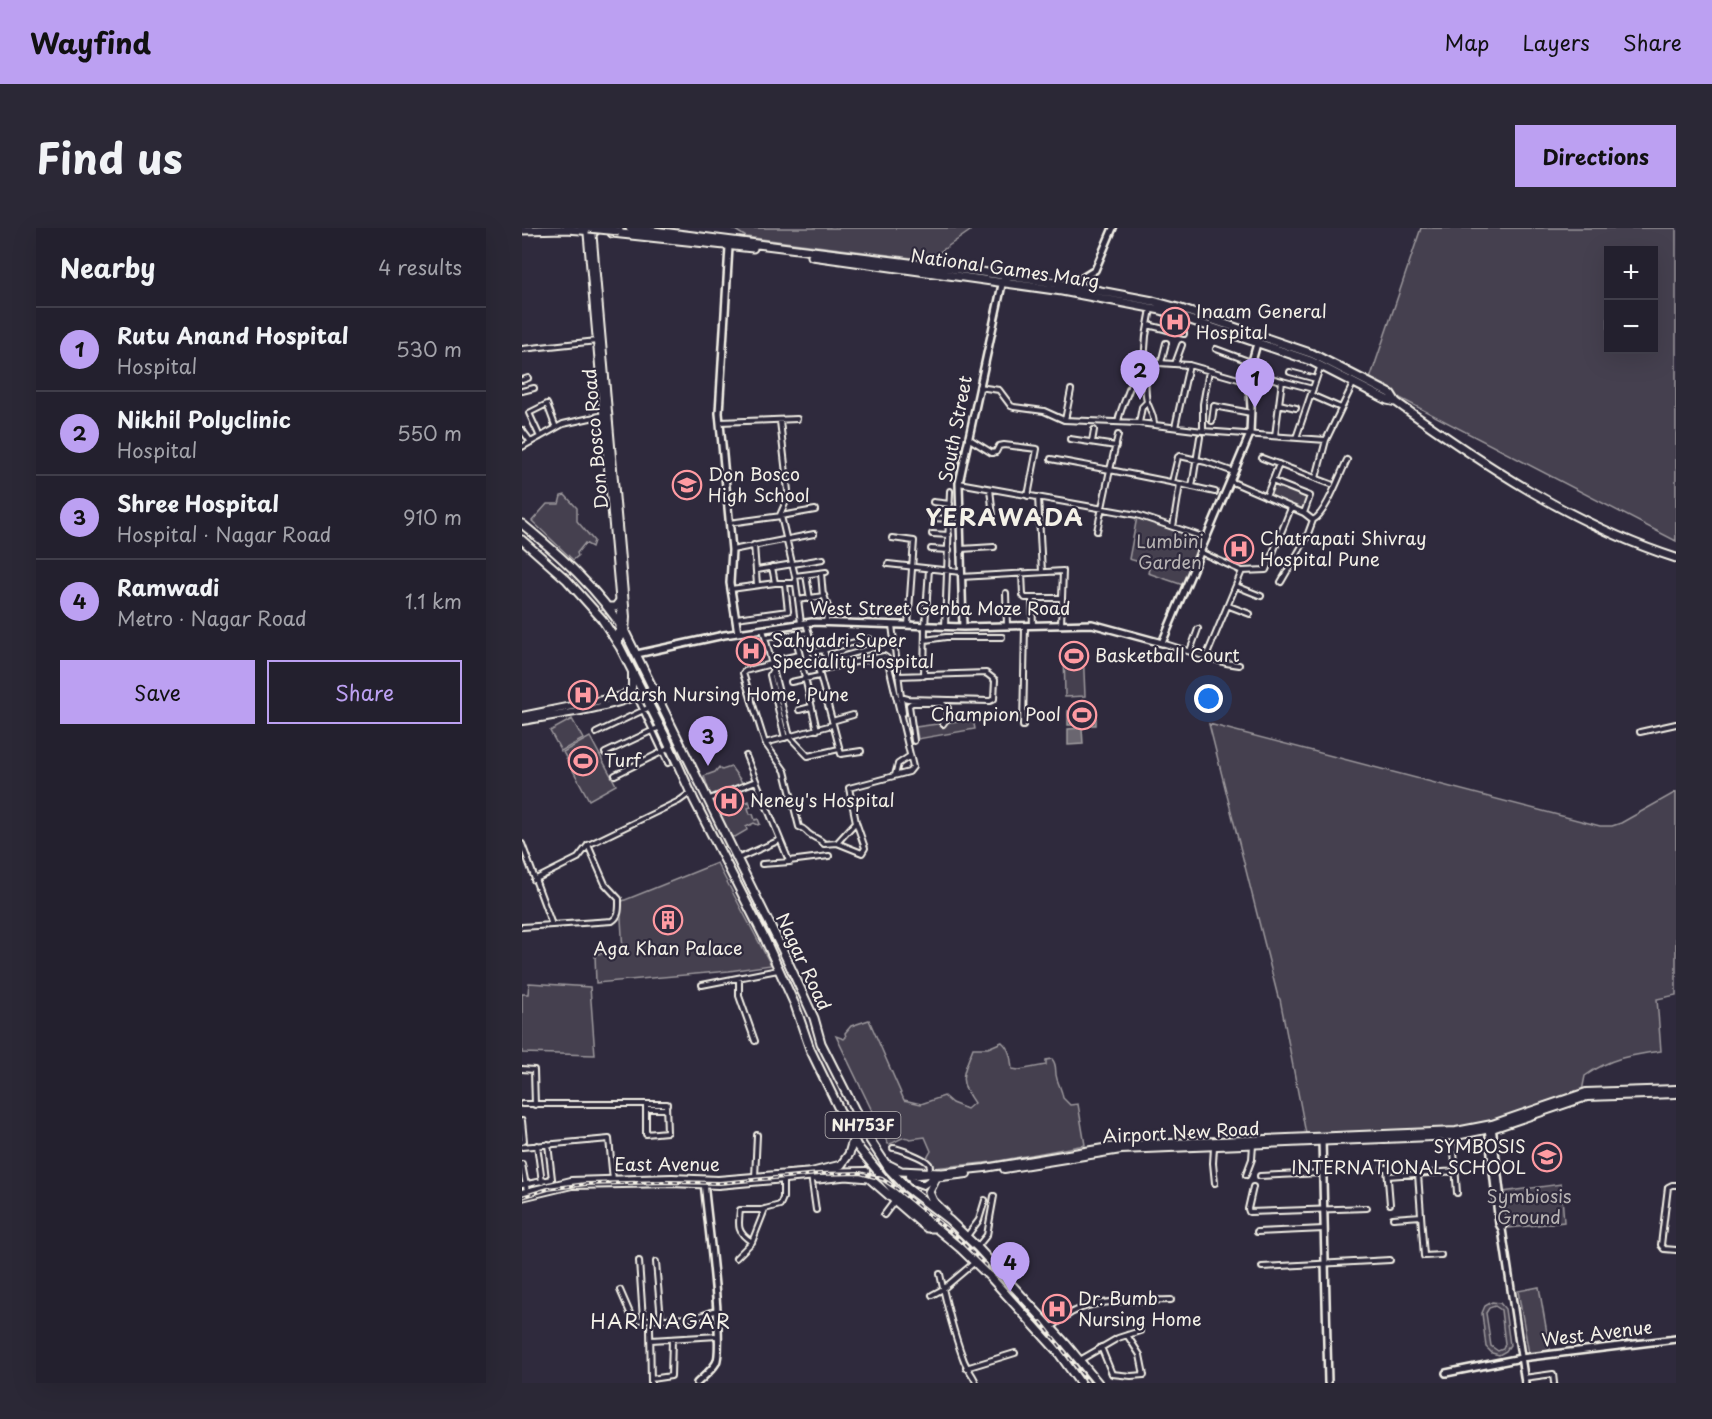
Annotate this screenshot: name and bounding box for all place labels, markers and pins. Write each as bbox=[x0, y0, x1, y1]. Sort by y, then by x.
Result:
place label: Inaam General Hospital bbox=[1196, 297, 1327, 345]
hospital icon: Inaam General Hospital bbox=[1159, 306, 1191, 338]
pin: 2 bbox=[1120, 350, 1160, 400]
pin: 1 bbox=[1236, 358, 1274, 408]
place label: Don Bosco High School bbox=[708, 460, 810, 508]
school or university icon: Don Bosco High School bbox=[671, 469, 703, 501]
place label: Chatrapati Shivray Hospital Pune bbox=[1260, 524, 1427, 572]
hospital icon: Chatrapati Shivray Hospital Pune bbox=[1223, 533, 1255, 565]
place label: Sahyadri Super Speciality Hospital bbox=[772, 626, 934, 674]
hospital icon: Sahyadri Super Speciality Hospital bbox=[735, 635, 767, 667]
sports icon: Basketball Court bbox=[1058, 640, 1090, 672]
place label: Basketball Court bbox=[1095, 641, 1240, 668]
hospital icon: Adarsh Nursing Home, Pune bbox=[567, 679, 599, 711]
place label: Adarsh Nursing Home, Pune bbox=[604, 680, 849, 707]
sports icon: Champion Pool bbox=[1066, 699, 1098, 731]
place label: Champion Pool bbox=[931, 700, 1061, 727]
pin: 3 bbox=[688, 716, 728, 766]
sports icon: Turf bbox=[567, 745, 599, 777]
place label: Turf bbox=[604, 746, 643, 773]
hospital icon: Neney's Hospital bbox=[713, 785, 745, 817]
place label: Neney's Hospital bbox=[750, 786, 895, 813]
building icon: Aga Khan Palace bbox=[652, 904, 684, 936]
place label: Aga Khan Palace bbox=[593, 934, 743, 961]
place label: SYMBOSIS INTERNATIONAL SCHOOL bbox=[1291, 1132, 1526, 1180]
school or university icon: SYMBOSIS INTERNATIONAL SCHOOL bbox=[1531, 1141, 1563, 1173]
pin: 4 bbox=[990, 1242, 1030, 1292]
place label: Dr. Bumb Nursing Home bbox=[1078, 1284, 1202, 1332]
hospital icon: Dr. Bumb Nursing Home bbox=[1041, 1293, 1073, 1325]

